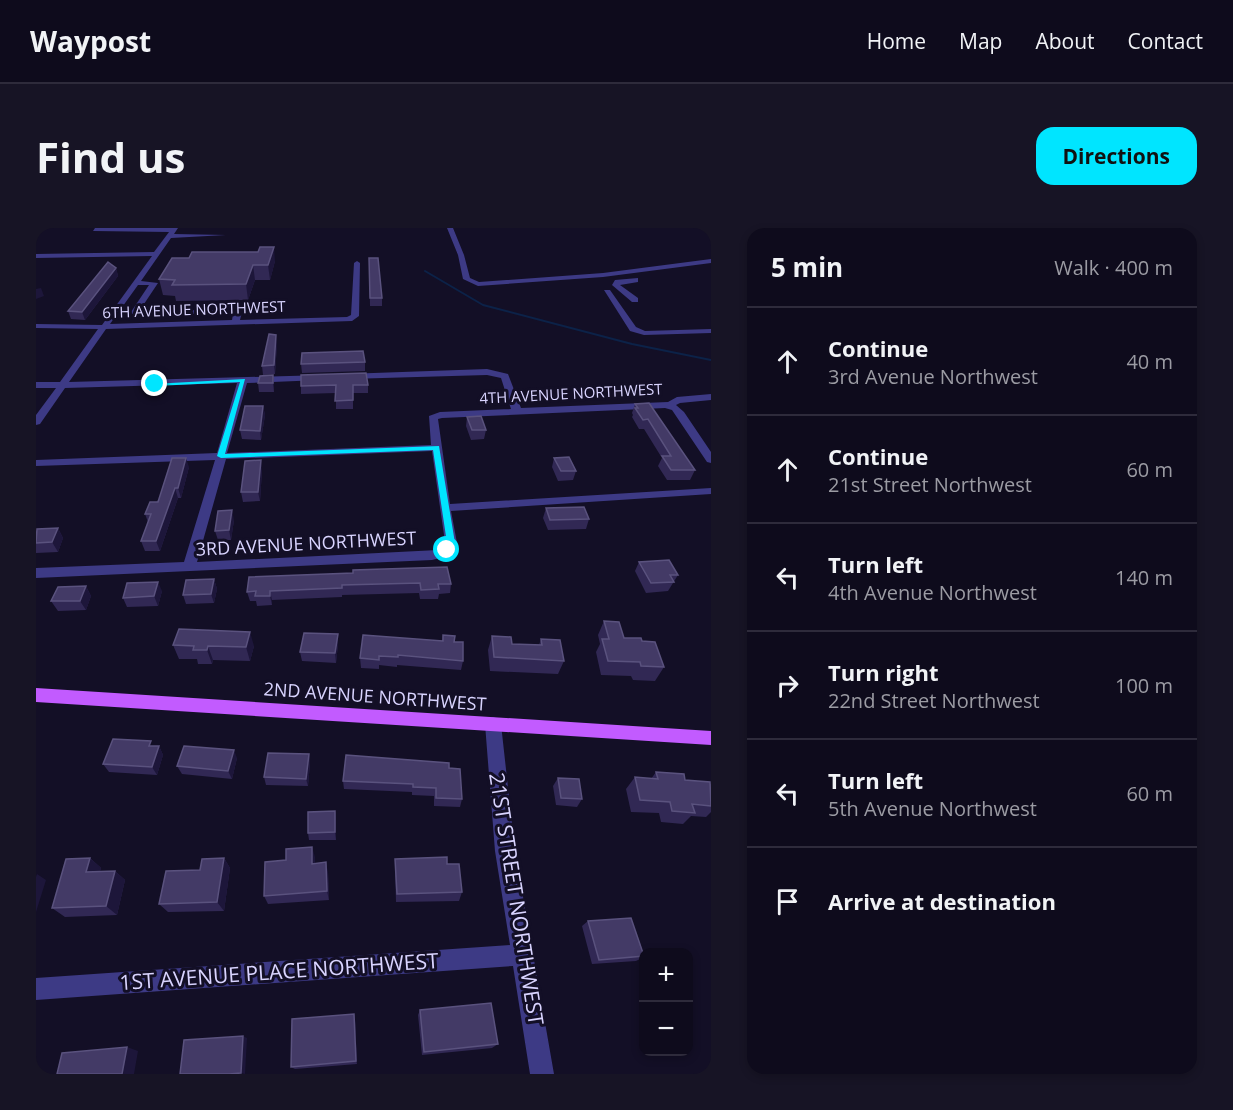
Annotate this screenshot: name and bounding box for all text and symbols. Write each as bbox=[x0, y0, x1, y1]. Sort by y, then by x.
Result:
text: Waypost bbox=[30, 22, 151, 60]
text: Home bbox=[867, 27, 926, 55]
text: Map bbox=[959, 27, 1002, 55]
text: About bbox=[1035, 27, 1095, 55]
text: Contact bbox=[1128, 27, 1203, 55]
button: Directions bbox=[1036, 127, 1197, 185]
text: Find us bbox=[36, 128, 185, 185]
text: 5 min bbox=[771, 249, 843, 285]
text: Walk · 400 m bbox=[1054, 254, 1173, 281]
street label: 6TH AVENUE NORTHWEST bbox=[102, 296, 287, 322]
text: Continue bbox=[828, 333, 928, 363]
icon: ahead bbox=[771, 345, 804, 378]
text: 40 m bbox=[1126, 348, 1173, 375]
text: 3rd Avenue Northwest bbox=[828, 363, 1038, 390]
route end bbox=[141, 370, 167, 396]
street label: 4TH AVENUE NORTHWEST bbox=[479, 378, 664, 408]
text: Continue bbox=[828, 441, 928, 471]
icon: ahead bbox=[771, 453, 804, 486]
text: 60 m bbox=[1126, 456, 1173, 483]
text: 21st Street Northwest bbox=[828, 471, 1032, 498]
street label: 3RD AVENUE NORTHWEST bbox=[195, 525, 417, 561]
route start bbox=[433, 536, 459, 562]
text: Turn left bbox=[828, 549, 923, 579]
icon: left bbox=[771, 561, 804, 594]
text: 140 m bbox=[1115, 564, 1173, 591]
text: 4th Avenue Northwest bbox=[828, 579, 1037, 606]
text: Turn right bbox=[828, 657, 939, 687]
icon: right bbox=[771, 669, 804, 702]
text: 100 m bbox=[1115, 672, 1173, 699]
street label: 2ND AVENUE NORTHWEST bbox=[263, 676, 487, 716]
text: 22nd Street Northwest bbox=[828, 687, 1040, 714]
text: Turn left bbox=[828, 765, 923, 795]
street label: 21ST STREET NORTHWEST bbox=[483, 771, 551, 1028]
icon: left bbox=[771, 777, 804, 810]
text: 60 m bbox=[1126, 780, 1173, 807]
text: 5th Avenue Northwest bbox=[828, 795, 1037, 822]
icon: arrive bbox=[771, 885, 804, 918]
text: Arrive at destination bbox=[828, 886, 1056, 916]
street label: 1ST AVENUE PLACE NORTHWEST bbox=[118, 946, 440, 996]
map controls bbox=[639, 948, 693, 1056]
button: + bbox=[639, 948, 693, 1002]
button: − bbox=[639, 1002, 693, 1056]

